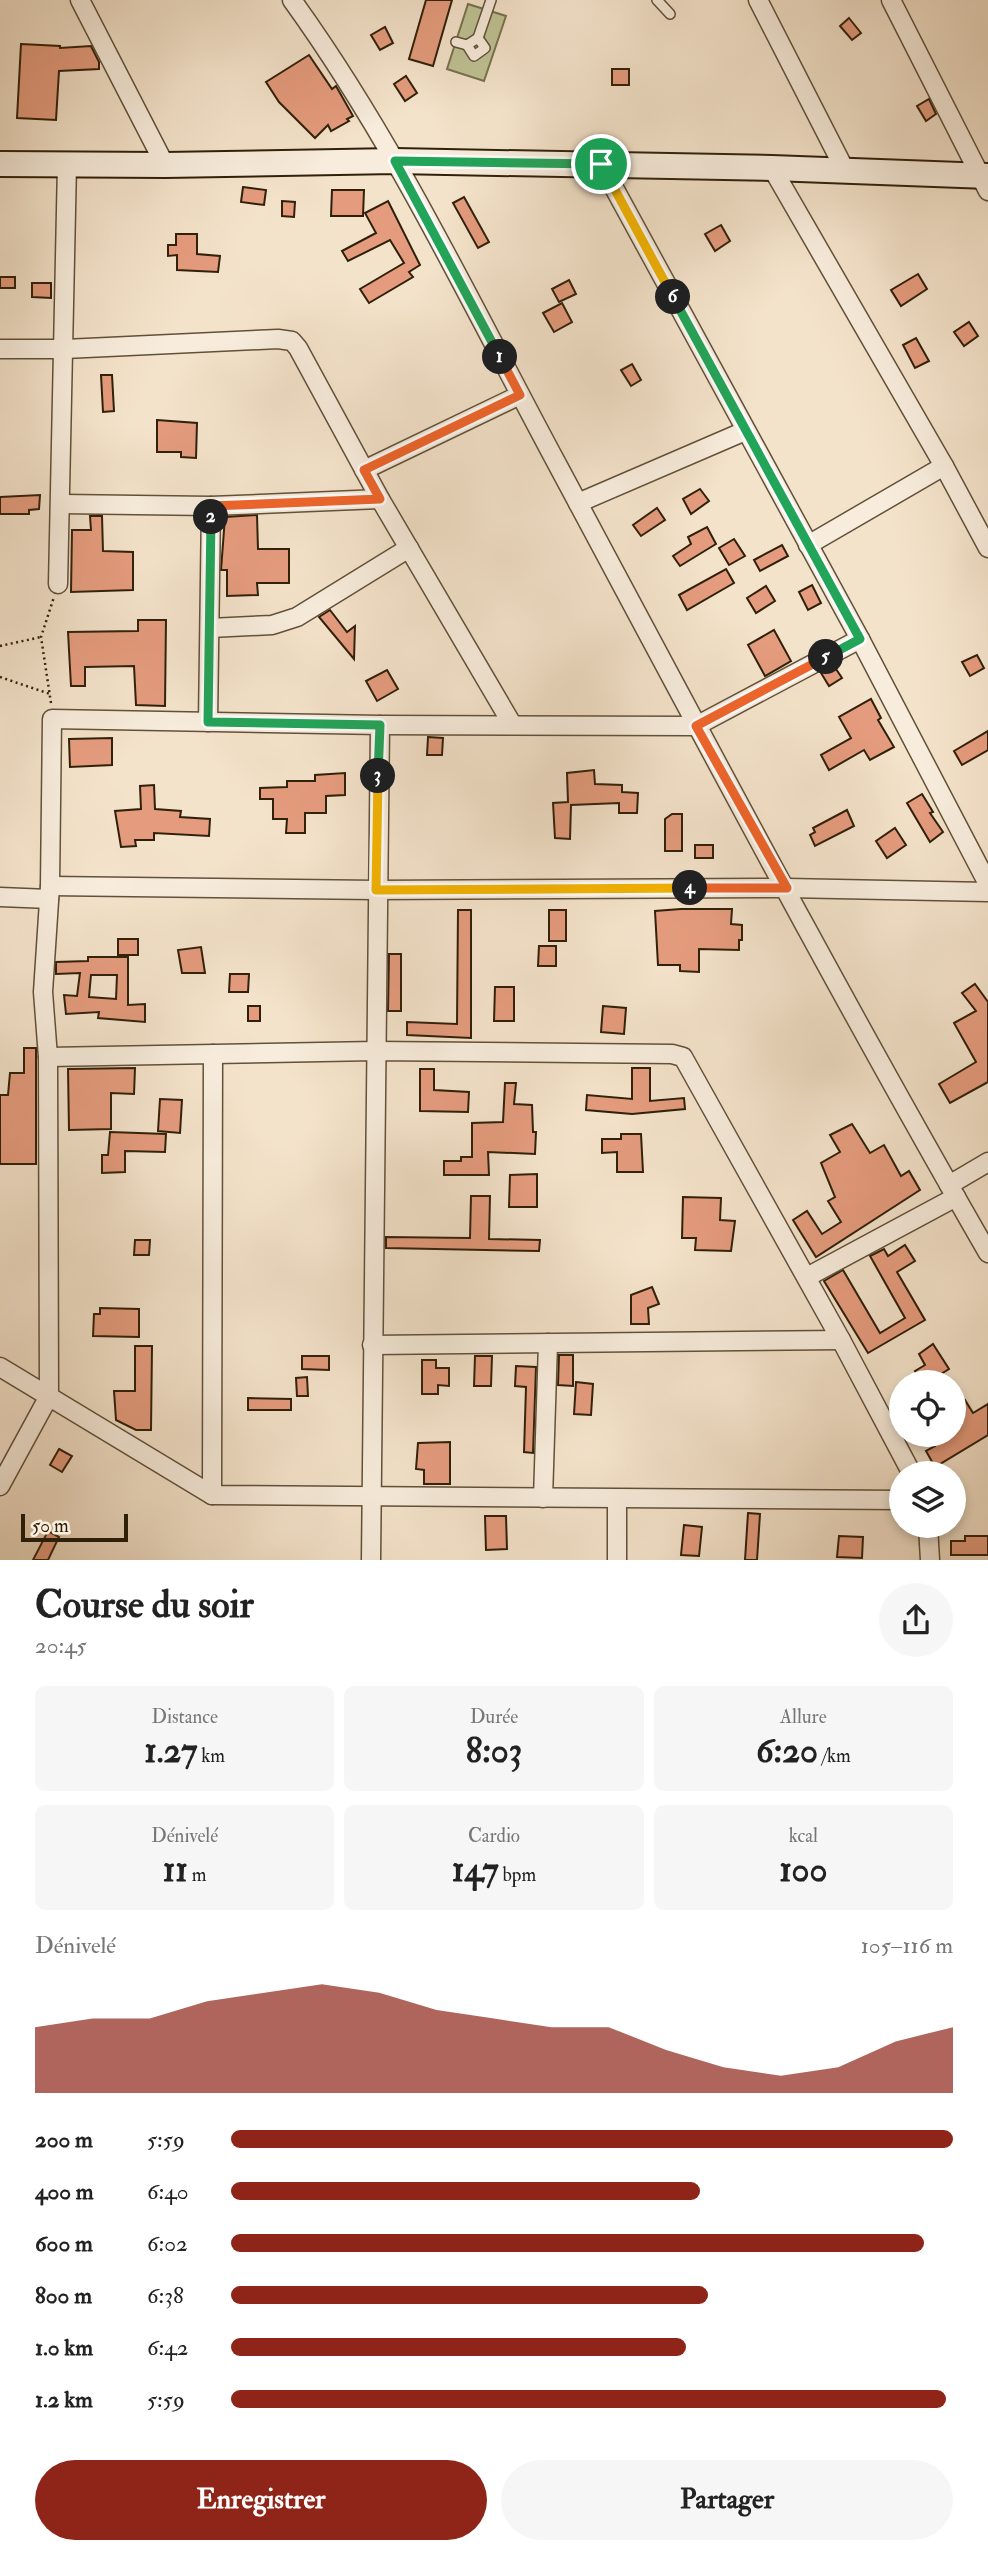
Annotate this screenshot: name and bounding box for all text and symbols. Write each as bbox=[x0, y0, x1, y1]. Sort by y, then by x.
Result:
pin bbox=[571, 134, 631, 194]
icon: arrive bbox=[582, 145, 620, 183]
pin: 6 bbox=[656, 280, 690, 314]
text: 6 bbox=[668, 284, 677, 308]
pin: 1 bbox=[482, 340, 518, 374]
text: 1 bbox=[496, 344, 503, 368]
pin: 2 bbox=[194, 500, 228, 534]
text: 2 bbox=[206, 504, 215, 528]
pin: 5 bbox=[808, 640, 844, 674]
text: 5 bbox=[821, 644, 830, 668]
pin: 3 bbox=[360, 758, 396, 794]
text: 3 bbox=[374, 763, 381, 787]
pin: 4 bbox=[672, 870, 708, 906]
text: 4 bbox=[684, 875, 695, 899]
map controls bbox=[889, 1370, 966, 1538]
button: locate bbox=[889, 1370, 966, 1447]
button: layers bbox=[889, 1461, 966, 1538]
scale bar bbox=[21, 1511, 128, 1543]
text: 50 m bbox=[32, 1514, 69, 1538]
text: Course du soir bbox=[35, 1581, 254, 1629]
button: share bbox=[879, 1583, 953, 1657]
text: 20:45 bbox=[35, 1631, 87, 1660]
text: Distance bbox=[151, 1705, 218, 1729]
text: Durée bbox=[470, 1705, 518, 1729]
text: Allure bbox=[780, 1705, 827, 1729]
text: 1.27 bbox=[144, 1729, 197, 1773]
text: 8:03 bbox=[466, 1729, 522, 1773]
text: 6:20 bbox=[756, 1729, 818, 1773]
text: km bbox=[197, 1744, 225, 1768]
text: /km bbox=[818, 1744, 851, 1768]
text: Dénivelé bbox=[151, 1824, 218, 1848]
text: Cardio bbox=[468, 1824, 520, 1848]
text: kcal bbox=[789, 1824, 818, 1848]
text: 11 bbox=[163, 1848, 188, 1892]
text: 147 bbox=[452, 1848, 498, 1892]
text: 100 bbox=[779, 1848, 827, 1892]
text: m bbox=[188, 1863, 207, 1887]
text: bpm bbox=[498, 1863, 536, 1887]
text: Dénivelé bbox=[35, 1931, 116, 1960]
text: 105–116 m bbox=[861, 1931, 953, 1960]
text: 200 m bbox=[35, 2125, 93, 2154]
text: 5:59 bbox=[147, 2125, 185, 2154]
text: 400 m bbox=[35, 2177, 94, 2206]
text: 6:40 bbox=[147, 2177, 188, 2206]
text: 600 m bbox=[35, 2229, 93, 2258]
text: 6:02 bbox=[147, 2229, 188, 2258]
text: 800 m bbox=[35, 2281, 92, 2310]
text: 6:38 bbox=[147, 2281, 184, 2310]
text: 1.0 km bbox=[35, 2333, 93, 2362]
text: 6:42 bbox=[147, 2333, 188, 2362]
text: 1.2 km bbox=[35, 2385, 93, 2414]
text: 5:59 bbox=[147, 2385, 185, 2414]
button: Enregistrer bbox=[35, 2460, 487, 2540]
button: Partager bbox=[501, 2460, 953, 2540]

